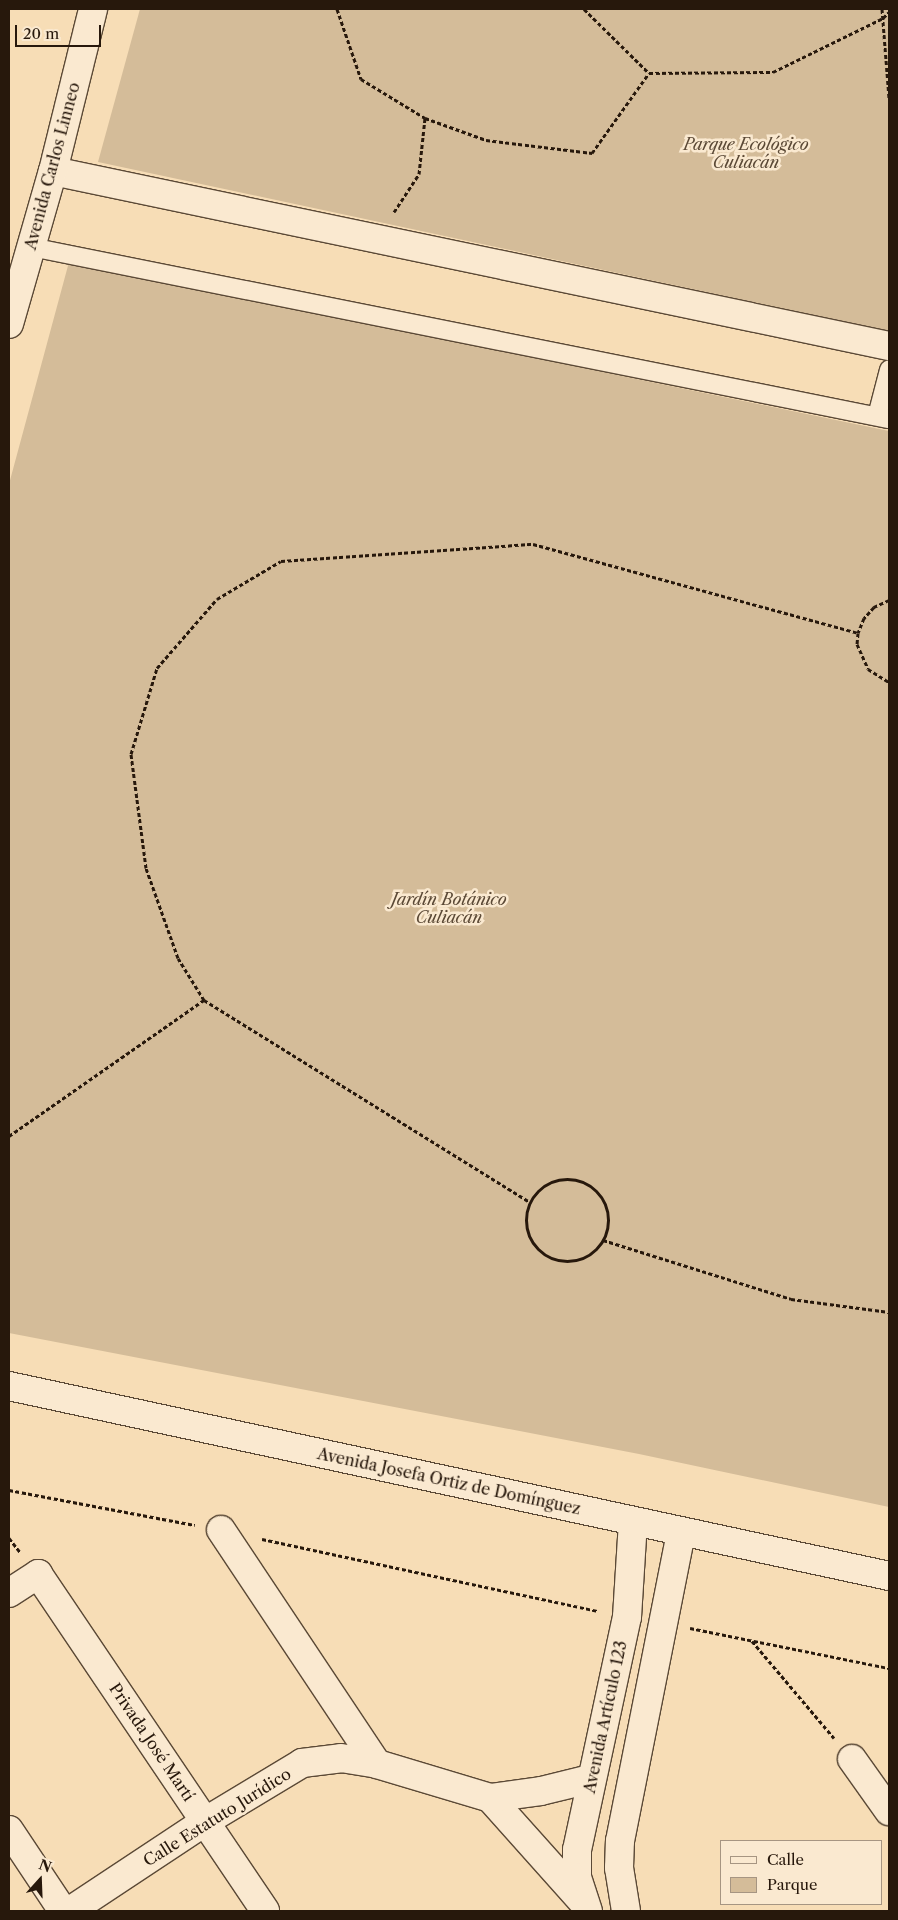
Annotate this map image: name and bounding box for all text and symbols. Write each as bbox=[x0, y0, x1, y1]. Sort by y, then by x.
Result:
scale bar bbox=[18, 15, 104, 47]
text: 20 m bbox=[23, 24, 59, 43]
street label: Avenida Carlos Linneo bbox=[20, 80, 84, 252]
park label: Parque Ecológico Culiacán bbox=[683, 134, 809, 172]
park label: Jardín Botánico Culiacán bbox=[391, 889, 507, 927]
street label: Avenida Josefa Ortiz de Domínguez bbox=[315, 1444, 583, 1518]
street label: Avenida Artículo 123 bbox=[579, 1639, 631, 1795]
street label: Privada José Martí bbox=[105, 1679, 199, 1805]
street label: Calle Estatuto Jurídico bbox=[140, 1764, 294, 1870]
legend bbox=[720, 1840, 883, 1905]
text: Calle bbox=[767, 1850, 804, 1869]
north arrow bbox=[15, 1855, 65, 1905]
text: N bbox=[36, 1855, 54, 1876]
text: Parque bbox=[767, 1875, 817, 1894]

